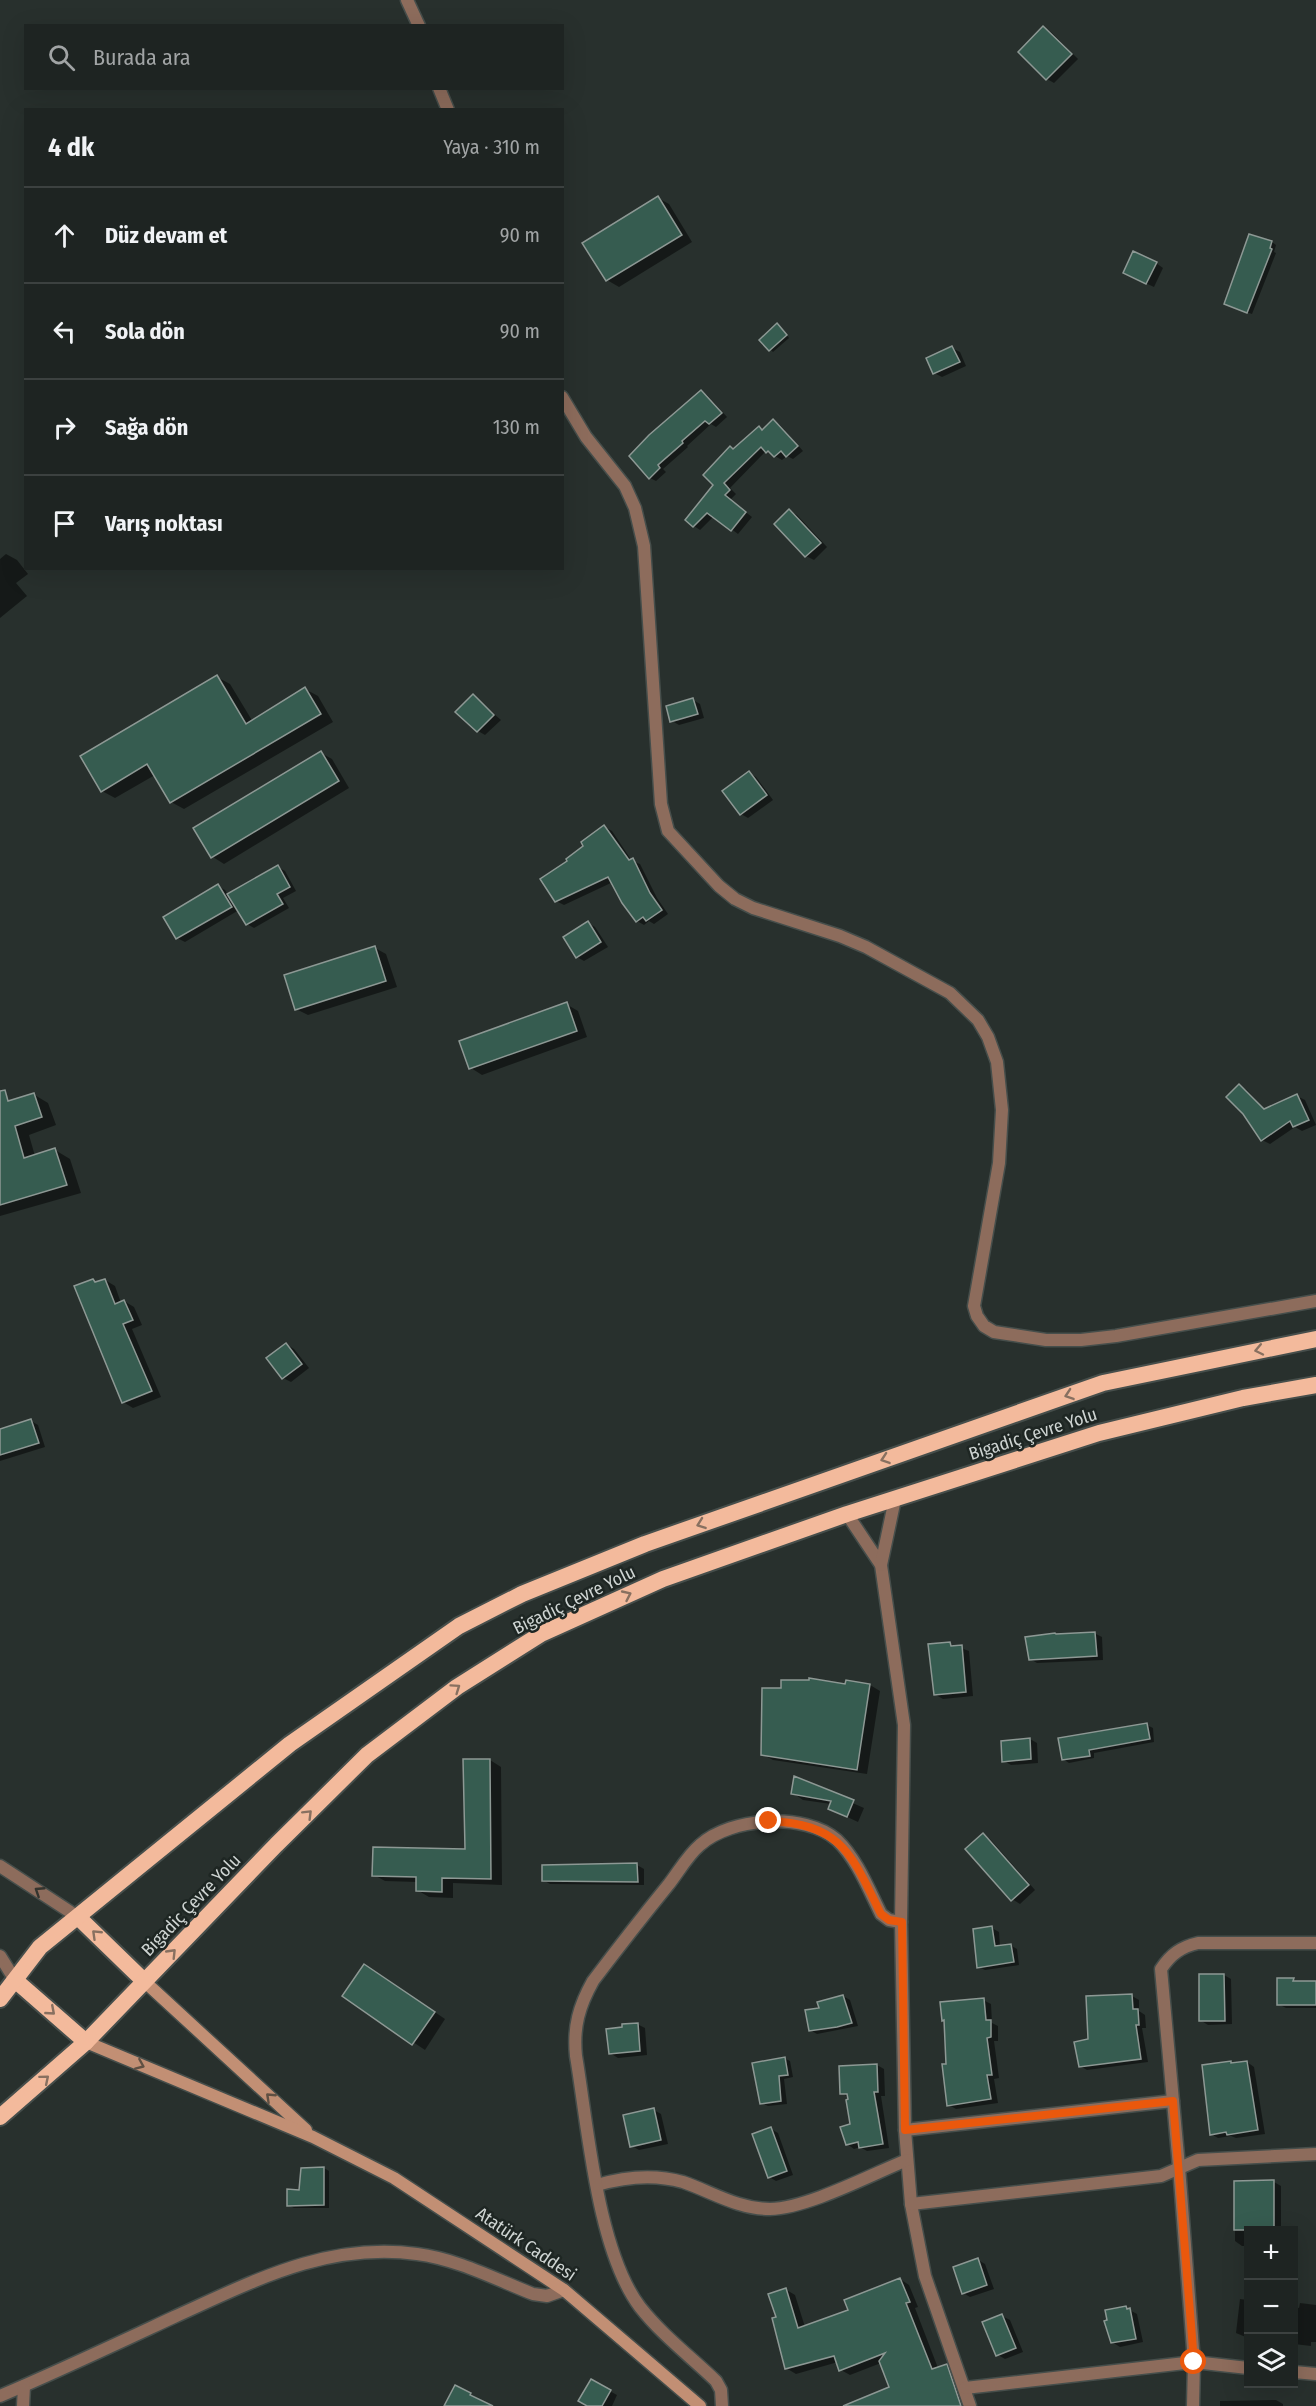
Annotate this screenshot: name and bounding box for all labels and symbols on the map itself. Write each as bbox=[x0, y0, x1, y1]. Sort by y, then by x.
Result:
one-way arrow bbox=[1254, 1343, 1264, 1356]
one-way arrow bbox=[1064, 1388, 1075, 1401]
street label: Bigadiç Çevre Yolu bbox=[966, 1403, 1100, 1465]
one-way arrow bbox=[880, 1451, 891, 1464]
one-way arrow bbox=[696, 1517, 707, 1530]
street label: Bigadiç Çevre Yolu bbox=[509, 1561, 639, 1639]
one-way arrow bbox=[621, 1590, 632, 1602]
one-way arrow bbox=[450, 1684, 461, 1695]
route end bbox=[755, 1807, 781, 1833]
one-way arrow bbox=[301, 1810, 312, 1820]
street label: Bigadiç Çevre Yolu bbox=[137, 1849, 245, 1961]
one-way arrow bbox=[35, 1887, 45, 1899]
one-way arrow bbox=[92, 1931, 103, 1942]
one-way arrow bbox=[164, 1949, 175, 1960]
one-way arrow bbox=[44, 2004, 55, 2015]
one-way arrow bbox=[134, 2058, 145, 2070]
one-way arrow bbox=[38, 2075, 49, 2086]
one-way arrow bbox=[267, 2093, 277, 2104]
street label: Atatürk Caddesi bbox=[472, 2202, 580, 2286]
route start bbox=[1180, 2348, 1206, 2374]

